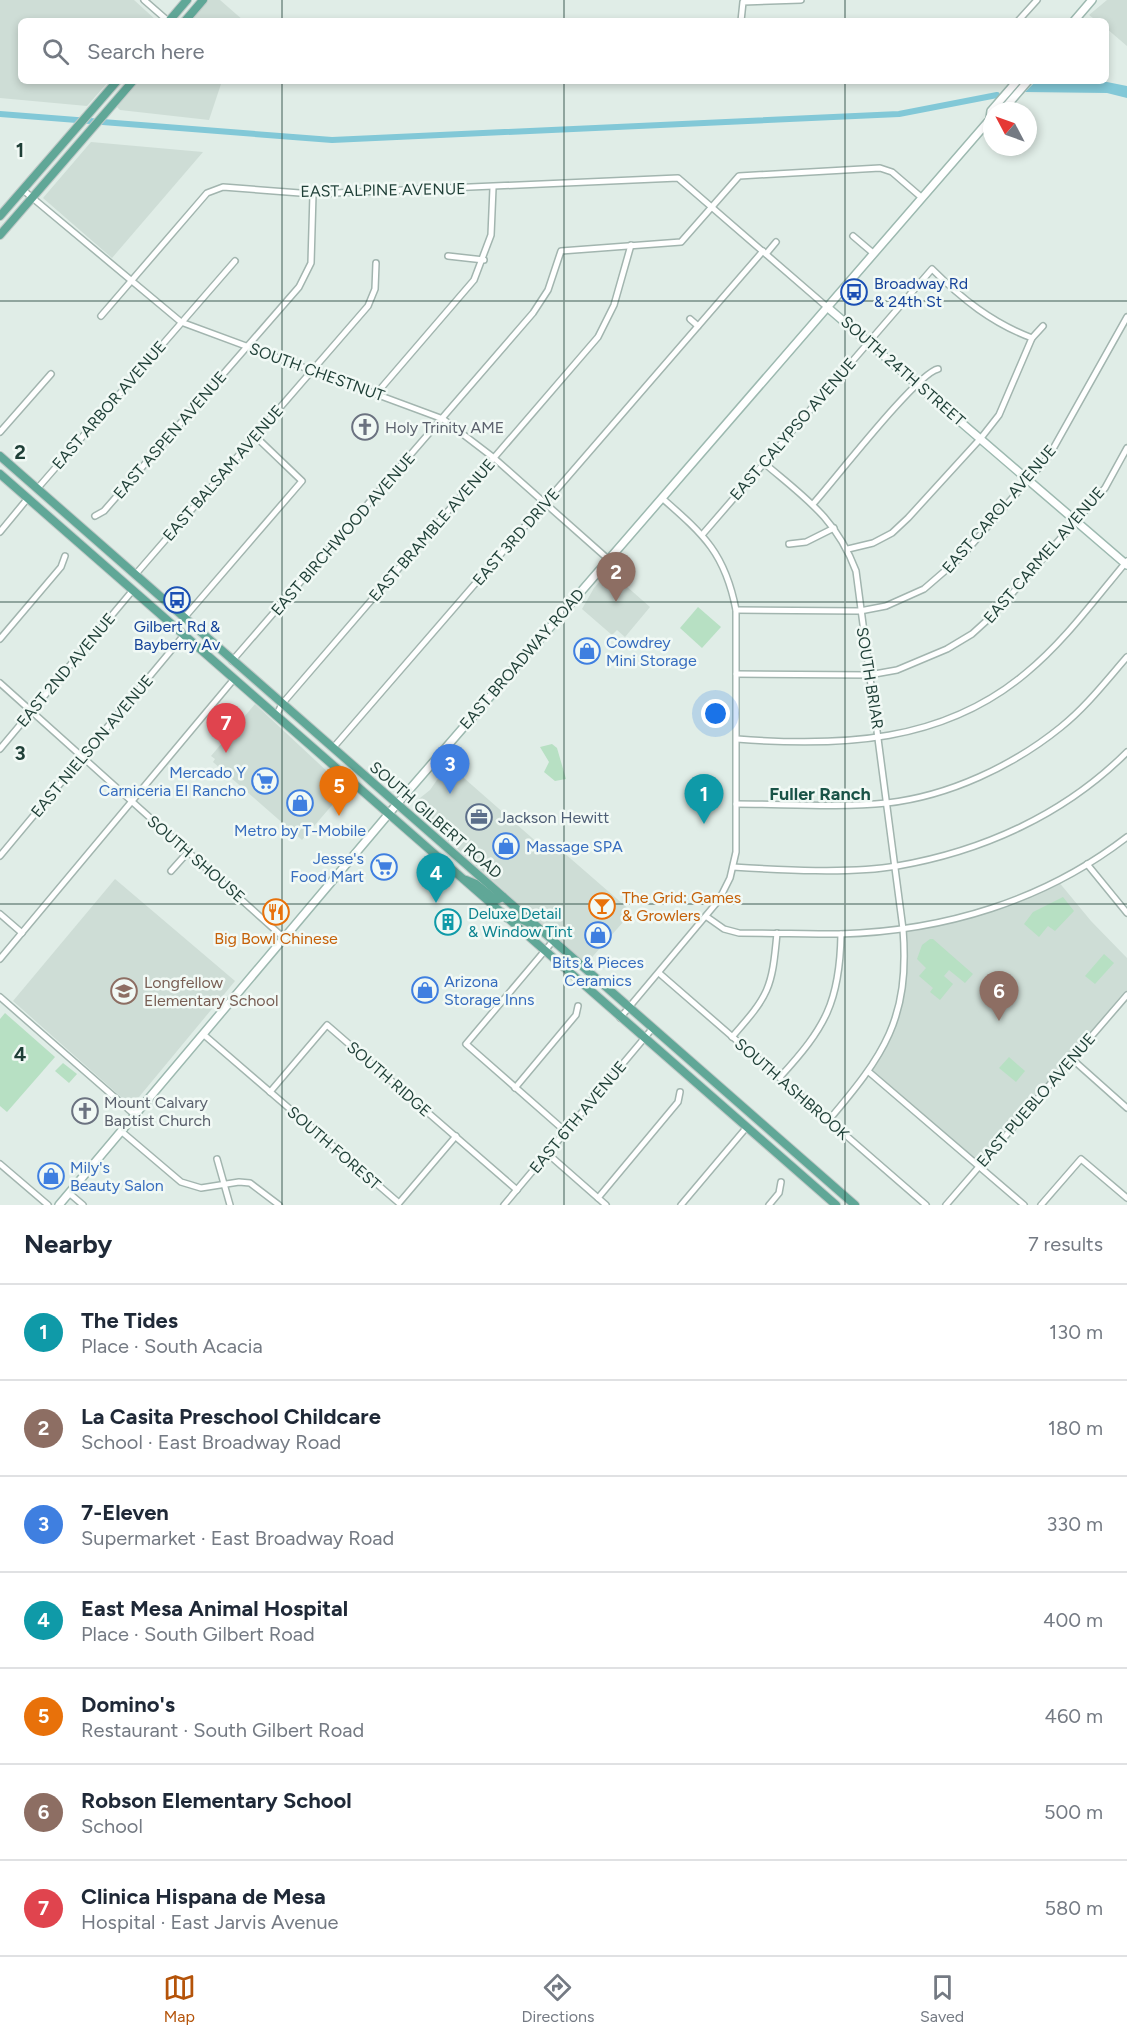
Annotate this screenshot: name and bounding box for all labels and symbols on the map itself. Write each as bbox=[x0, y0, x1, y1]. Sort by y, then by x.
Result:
north arrow bbox=[983, 102, 1037, 156]
text: 1 bbox=[16, 138, 24, 162]
street label: EAST ALPINE AVENUE bbox=[300, 179, 466, 201]
place label: Broadway Rd & 24th St bbox=[874, 274, 968, 311]
bus stop icon: Broadway Rd & 24th St bbox=[839, 277, 869, 307]
street label: SOUTH 24TH STREET bbox=[837, 312, 969, 430]
street label: EAST ARBOR AVENUE bbox=[48, 337, 170, 473]
street label: SOUTH CHESTNUT bbox=[247, 339, 387, 405]
street label: EAST CALYPSO AVENUE bbox=[726, 354, 860, 504]
street label: EAST ASPEN AVENUE bbox=[110, 367, 230, 503]
street label: EAST BALSAM AVENUE bbox=[159, 401, 287, 545]
church icon: Holy Trinity AME bbox=[350, 412, 380, 442]
place label: Holy Trinity AME bbox=[385, 418, 504, 437]
text: 2 bbox=[14, 440, 26, 464]
street label: EAST CAROL AVENUE bbox=[938, 441, 1060, 577]
street label: EAST BIRCHWOOD AVENUE bbox=[267, 449, 419, 619]
street label: EAST BRAMBLE AVENUE bbox=[365, 455, 499, 605]
street label: EAST CARMEL AVENUE bbox=[980, 483, 1108, 627]
street label: EAST 3RD DRIVE bbox=[469, 485, 563, 589]
pin: 2 bbox=[596, 552, 636, 602]
bus stop icon: Gilbert Rd & Bayberry Av bbox=[162, 585, 192, 615]
street label: EAST BROADWAY ROAD bbox=[456, 585, 588, 733]
street label: EAST 2ND AVENUE bbox=[13, 609, 119, 731]
place label: Gilbert Rd & Bayberry Av bbox=[134, 617, 221, 654]
street label: SOUTH BRIAR bbox=[853, 626, 887, 730]
place label: Cowdrey Mini Storage bbox=[606, 633, 697, 670]
shop icon: Cowdrey Mini Storage bbox=[572, 636, 602, 666]
street label: EAST NIELSON AVENUE bbox=[27, 671, 157, 821]
your location bbox=[701, 699, 730, 728]
pin: 7 bbox=[206, 704, 246, 753]
text: 3 bbox=[14, 741, 26, 765]
pin: 3 bbox=[430, 744, 470, 794]
street label: SOUTH GILBERT ROAD bbox=[366, 757, 506, 883]
place label: Mercado Y Carniceria El Rancho bbox=[99, 763, 246, 800]
supermarket icon: Mercado Y Carniceria El Rancho bbox=[250, 766, 280, 796]
pin: 5 bbox=[320, 766, 358, 816]
pin: 1 bbox=[684, 774, 724, 824]
district label: Fuller Ranch bbox=[769, 783, 871, 805]
shop icon: Metro by T-Mobile bbox=[285, 788, 315, 818]
office icon: Jackson Hewitt bbox=[464, 802, 494, 832]
place label: Jackson Hewitt bbox=[498, 808, 609, 827]
street label: SOUTH SHOUSE bbox=[143, 811, 249, 907]
place label: Metro by T-Mobile bbox=[234, 821, 366, 840]
shop icon: Massage SPA bbox=[491, 831, 521, 861]
place label: Massage SPA bbox=[526, 837, 623, 856]
place label: Jesse's Food Mart bbox=[290, 849, 364, 886]
supermarket icon: Jesse's Food Mart bbox=[369, 852, 399, 882]
pin: 4 bbox=[416, 854, 456, 903]
place label: The Grid: Games & Growlers bbox=[622, 888, 741, 925]
bar icon: The Grid: Games & Growlers bbox=[587, 891, 617, 921]
restaurant icon: Big Bowl Chinese bbox=[261, 897, 291, 927]
place label: Deluxe Detail & Window Tint bbox=[468, 904, 573, 941]
building icon: Deluxe Detail & Window Tint bbox=[433, 907, 463, 937]
shop icon: Bits & Pieces Ceramics bbox=[583, 920, 613, 950]
place label: Big Bowl Chinese bbox=[214, 929, 338, 948]
place label: Bits & Pieces Ceramics bbox=[552, 953, 644, 990]
place label: Arizona Storage Inns bbox=[444, 972, 534, 1009]
pin: 6 bbox=[980, 972, 1018, 1021]
place label: Longfellow Elementary School bbox=[144, 973, 278, 1010]
shop icon: Arizona Storage Inns bbox=[410, 975, 440, 1005]
school or university icon: Longfellow Elementary School bbox=[109, 976, 139, 1006]
street label: EAST PUEBLO AVENUE bbox=[973, 1029, 1099, 1171]
street label: SOUTH ASHBROOK bbox=[731, 1034, 853, 1144]
street label: SOUTH RIDGE bbox=[343, 1037, 435, 1121]
text: 4 bbox=[14, 1042, 27, 1066]
street label: EAST 6TH AVENUE bbox=[526, 1057, 630, 1177]
place label: Mount Calvary Baptist Church bbox=[104, 1093, 211, 1130]
church icon: Mount Calvary Baptist Church bbox=[70, 1096, 100, 1126]
street label: SOUTH FOREST bbox=[283, 1102, 385, 1194]
place label: Mily's Beauty Salon bbox=[70, 1158, 164, 1195]
shop icon: Mily's Beauty Salon bbox=[36, 1161, 66, 1191]

